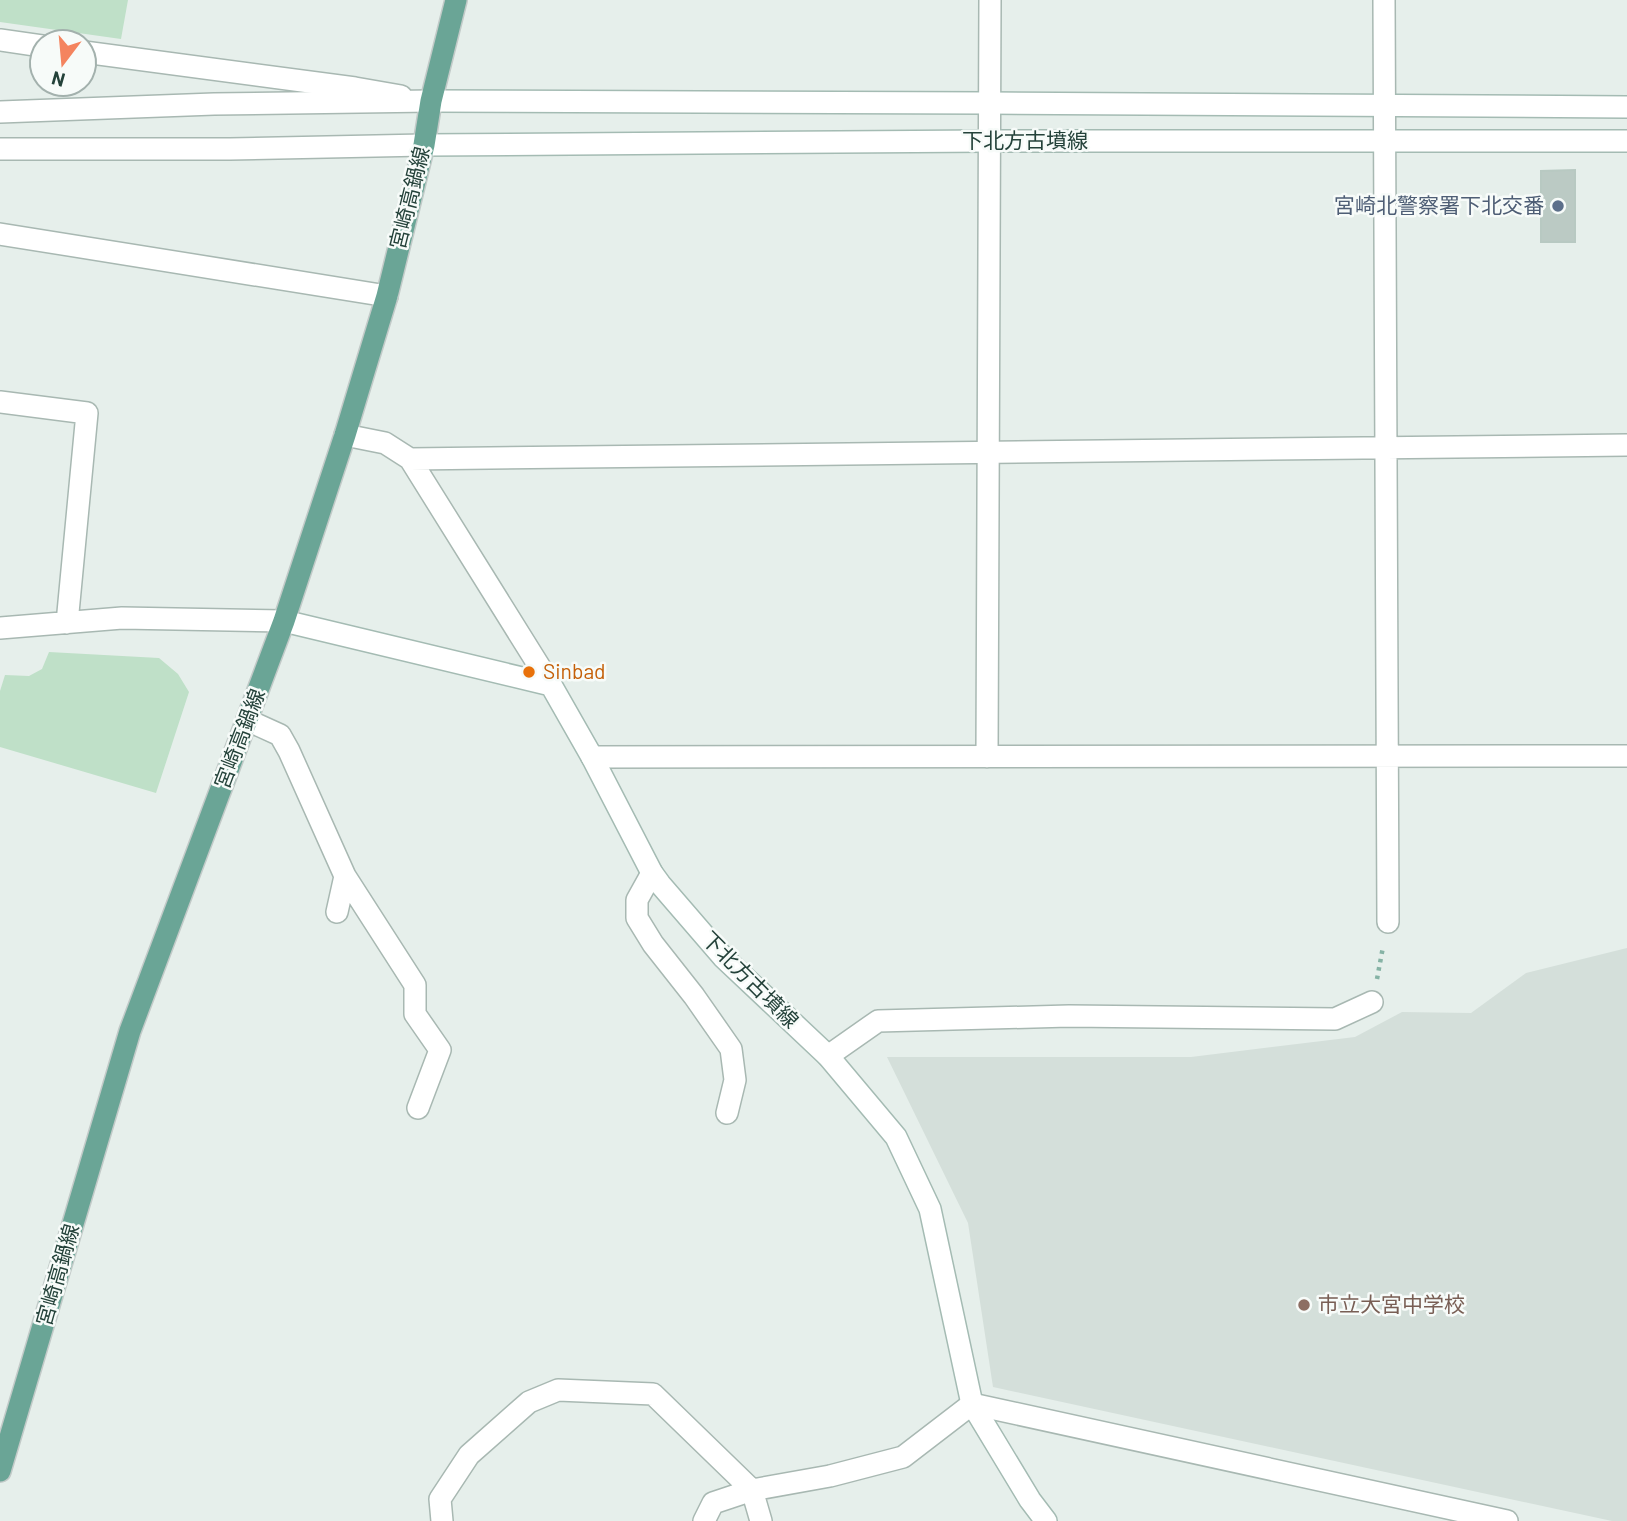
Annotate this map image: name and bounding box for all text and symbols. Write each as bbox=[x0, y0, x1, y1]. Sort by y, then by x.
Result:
north arrow bbox=[28, 28, 98, 98]
text: N bbox=[49, 67, 67, 93]
street label: 下北方古墳線 bbox=[962, 127, 1088, 152]
street label: 宮崎高鍋線 bbox=[384, 144, 433, 252]
place label: 宮崎北警察署下北交番 bbox=[1334, 192, 1544, 217]
marker: 宮崎北警察署下北交番 bbox=[1550, 198, 1566, 214]
place label: Sinbad bbox=[543, 658, 606, 683]
marker: Sinbad bbox=[521, 664, 537, 680]
street label: 宮崎高鍋線 bbox=[208, 685, 269, 792]
street label: 下北方古墳線 bbox=[698, 926, 804, 1032]
street label: 宮崎高鍋線 bbox=[30, 1221, 83, 1328]
place label: 市立大宮中学校 bbox=[1318, 1291, 1465, 1316]
marker: 市立大宮中学校 bbox=[1296, 1297, 1312, 1313]

